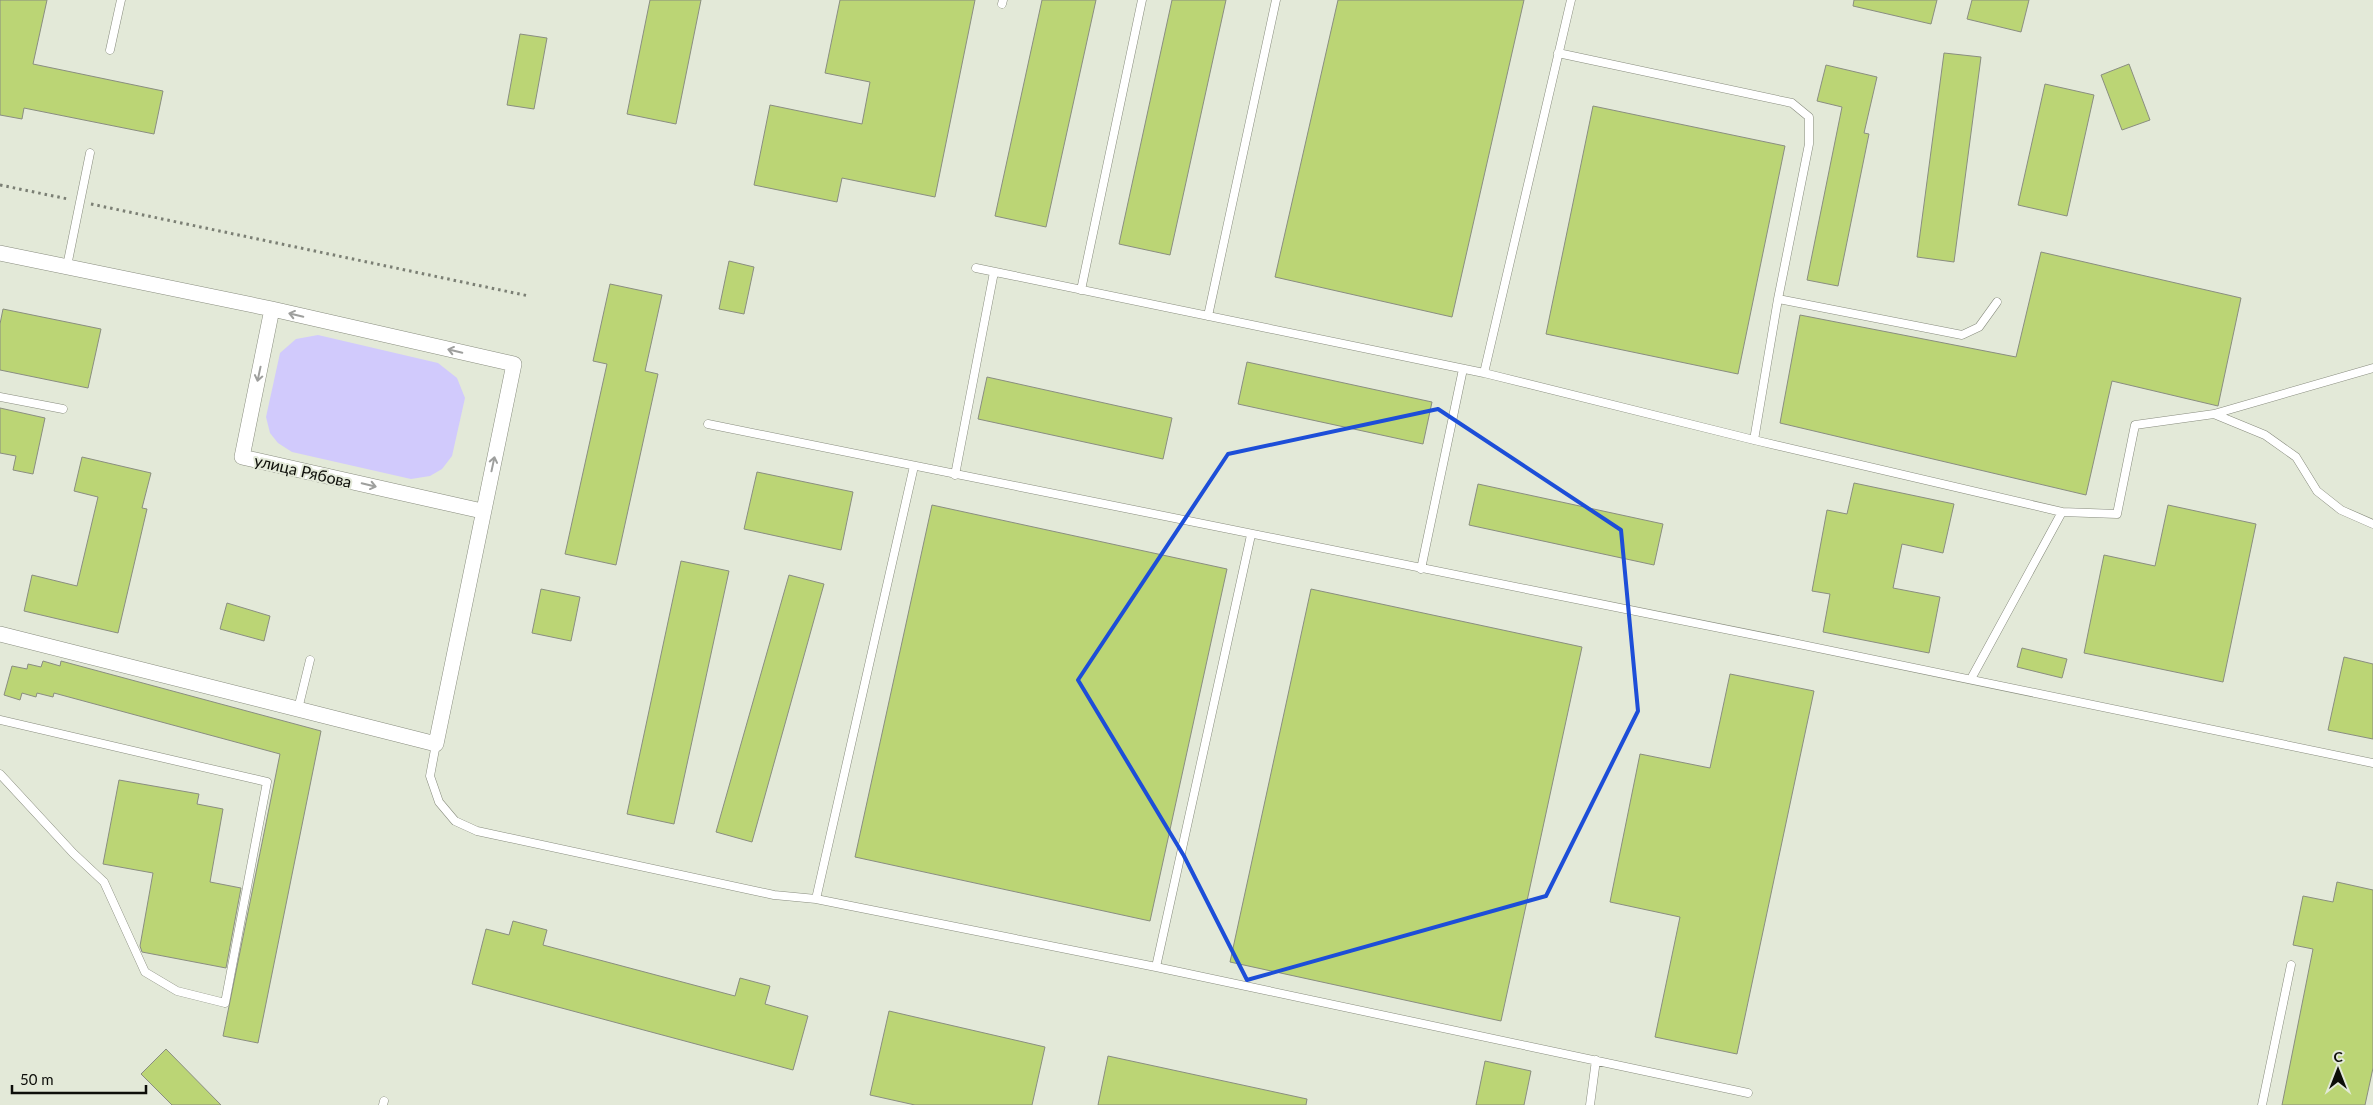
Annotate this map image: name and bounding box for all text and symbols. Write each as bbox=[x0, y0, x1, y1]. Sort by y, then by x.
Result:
one-way arrow bbox=[289, 309, 305, 319]
one-way arrow bbox=[447, 345, 463, 355]
one-way arrow bbox=[253, 365, 263, 381]
street label: улица Рябова bbox=[253, 450, 354, 491]
one-way arrow bbox=[489, 456, 498, 472]
one-way arrow bbox=[360, 481, 376, 491]
north arrow bbox=[2313, 1045, 2363, 1095]
text: С bbox=[2333, 1048, 2343, 1065]
scale bar bbox=[12, 1062, 146, 1094]
text: 50 m bbox=[20, 1070, 54, 1088]

